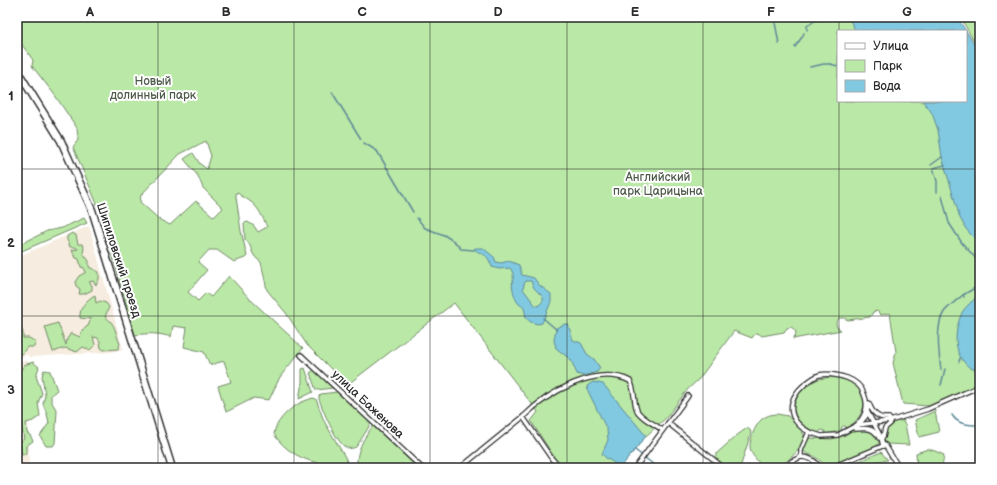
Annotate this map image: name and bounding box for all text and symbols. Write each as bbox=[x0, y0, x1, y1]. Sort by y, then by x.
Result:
text: A bbox=[85, 4, 94, 20]
text: B bbox=[221, 4, 231, 20]
text: C bbox=[357, 4, 367, 20]
text: D bbox=[493, 4, 503, 20]
text: E bbox=[631, 4, 640, 20]
text: F bbox=[767, 4, 775, 20]
text: G bbox=[902, 4, 912, 20]
legend bbox=[837, 30, 967, 102]
text: Улица bbox=[873, 39, 909, 54]
text: Парк bbox=[873, 59, 903, 74]
park label: Новый долинный парк bbox=[110, 74, 197, 103]
text: Вода bbox=[873, 79, 901, 94]
text: 1 bbox=[8, 88, 14, 104]
park label: Английский парк Царицына bbox=[613, 170, 703, 199]
street label: Шипиловский проезд bbox=[93, 201, 144, 320]
text: 2 bbox=[7, 235, 15, 251]
street label: улица Баженова bbox=[328, 367, 407, 442]
text: 3 bbox=[7, 382, 15, 398]

